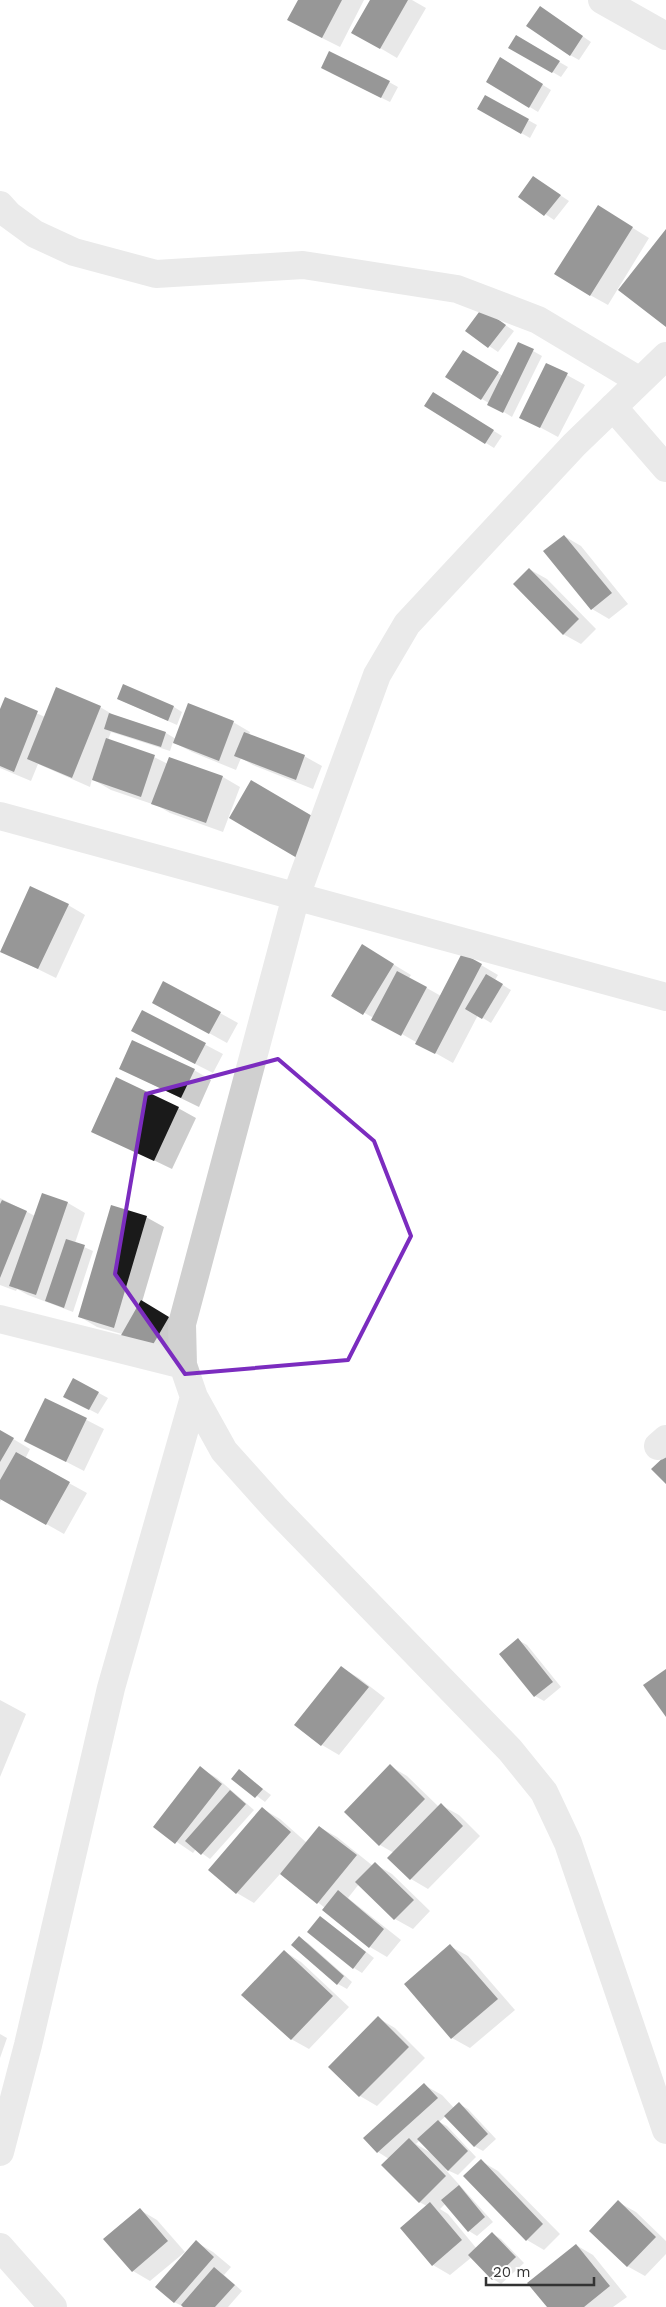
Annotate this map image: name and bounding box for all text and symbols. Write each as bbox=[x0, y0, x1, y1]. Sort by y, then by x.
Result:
scale bar bbox=[486, 2254, 594, 2286]
text: 20 m bbox=[493, 2263, 531, 2281]

